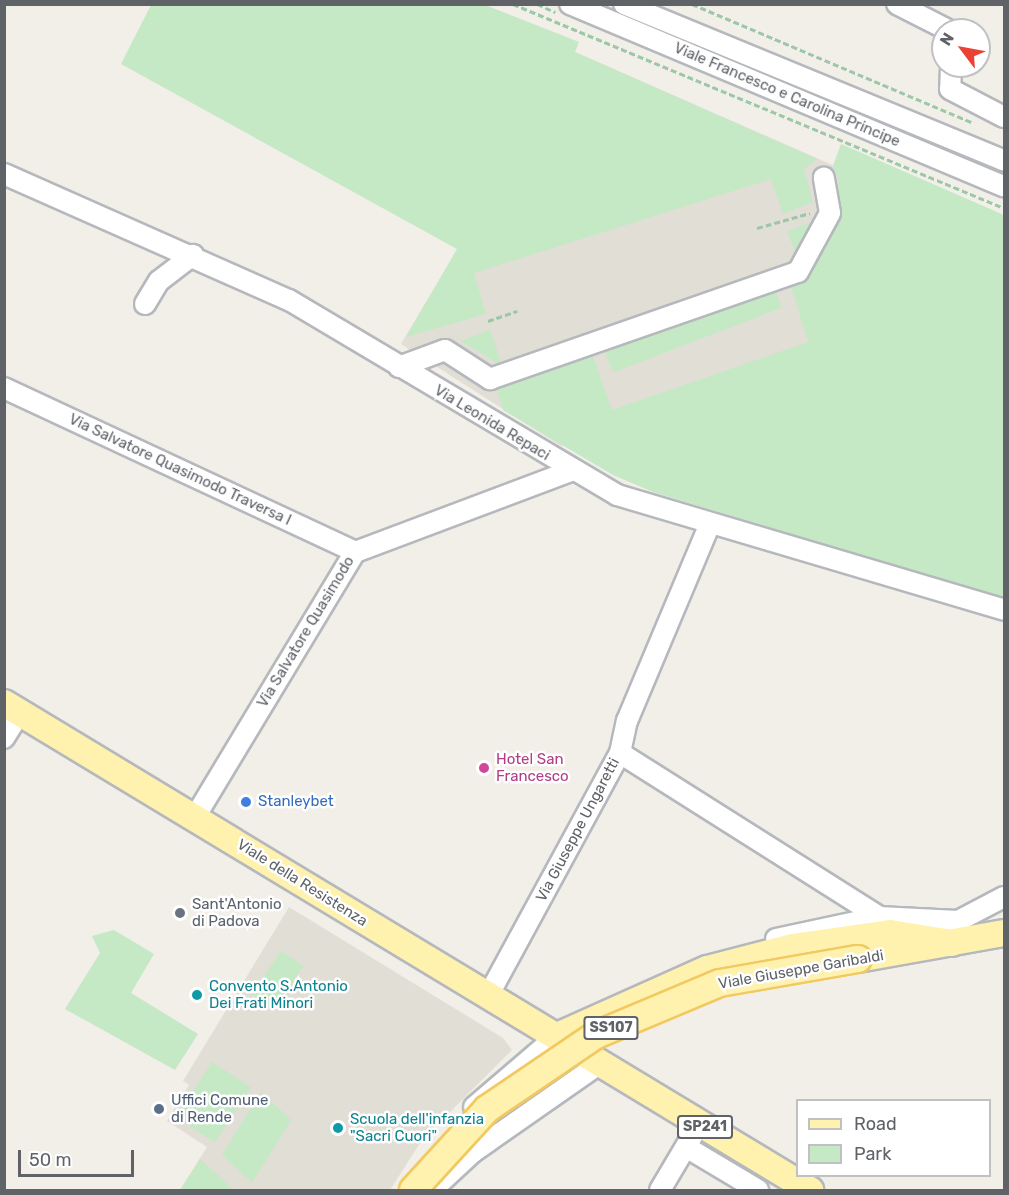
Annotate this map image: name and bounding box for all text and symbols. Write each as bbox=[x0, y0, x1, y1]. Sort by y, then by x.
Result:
north arrow bbox=[931, 18, 991, 78]
text: N bbox=[936, 29, 958, 49]
street label: Viale Francesco e Carolina Principe bbox=[671, 39, 903, 151]
street label: Via Leonida Repaci bbox=[431, 381, 553, 465]
street label: Via Salvatore Quasimodo Traversa I bbox=[66, 410, 294, 530]
street label: Via Salvatore Quasimodo bbox=[254, 553, 358, 711]
place label: Hotel San Francesco bbox=[496, 750, 569, 785]
street label: Via Giuseppe Ungaretti bbox=[532, 755, 624, 905]
marker: Hotel San Francesco bbox=[477, 761, 491, 775]
place label: Stanleybet bbox=[258, 793, 334, 811]
marker: Stanleybet bbox=[239, 795, 253, 809]
street label: Viale della Resistenza bbox=[234, 836, 370, 930]
place label: Sant'Antonio di Padova bbox=[192, 895, 282, 930]
marker: Sant'Antonio di Padova bbox=[173, 906, 187, 920]
street label: Viale Giuseppe Garibaldi bbox=[717, 947, 885, 993]
place label: Convento S.Antonio Dei Frati Minori bbox=[209, 977, 348, 1012]
marker: Convento S.Antonio Dei Frati Minori bbox=[190, 988, 204, 1002]
road number: SS107 bbox=[582, 1017, 640, 1039]
place label: Uffici Comune di Rende bbox=[171, 1091, 268, 1126]
legend bbox=[796, 1099, 991, 1177]
marker: Uffici Comune di Rende bbox=[152, 1102, 166, 1116]
place label: Scuola dell'infanzia "Sacri Cuori" bbox=[350, 1110, 484, 1145]
text: Road bbox=[854, 1113, 897, 1135]
road number: SP241 bbox=[676, 1116, 734, 1138]
marker: Scuola dell'infanzia "Sacri Cuori" bbox=[331, 1121, 345, 1135]
scale bar bbox=[21, 1138, 136, 1176]
text: Park bbox=[854, 1143, 891, 1165]
text: 50 m bbox=[29, 1149, 72, 1171]

